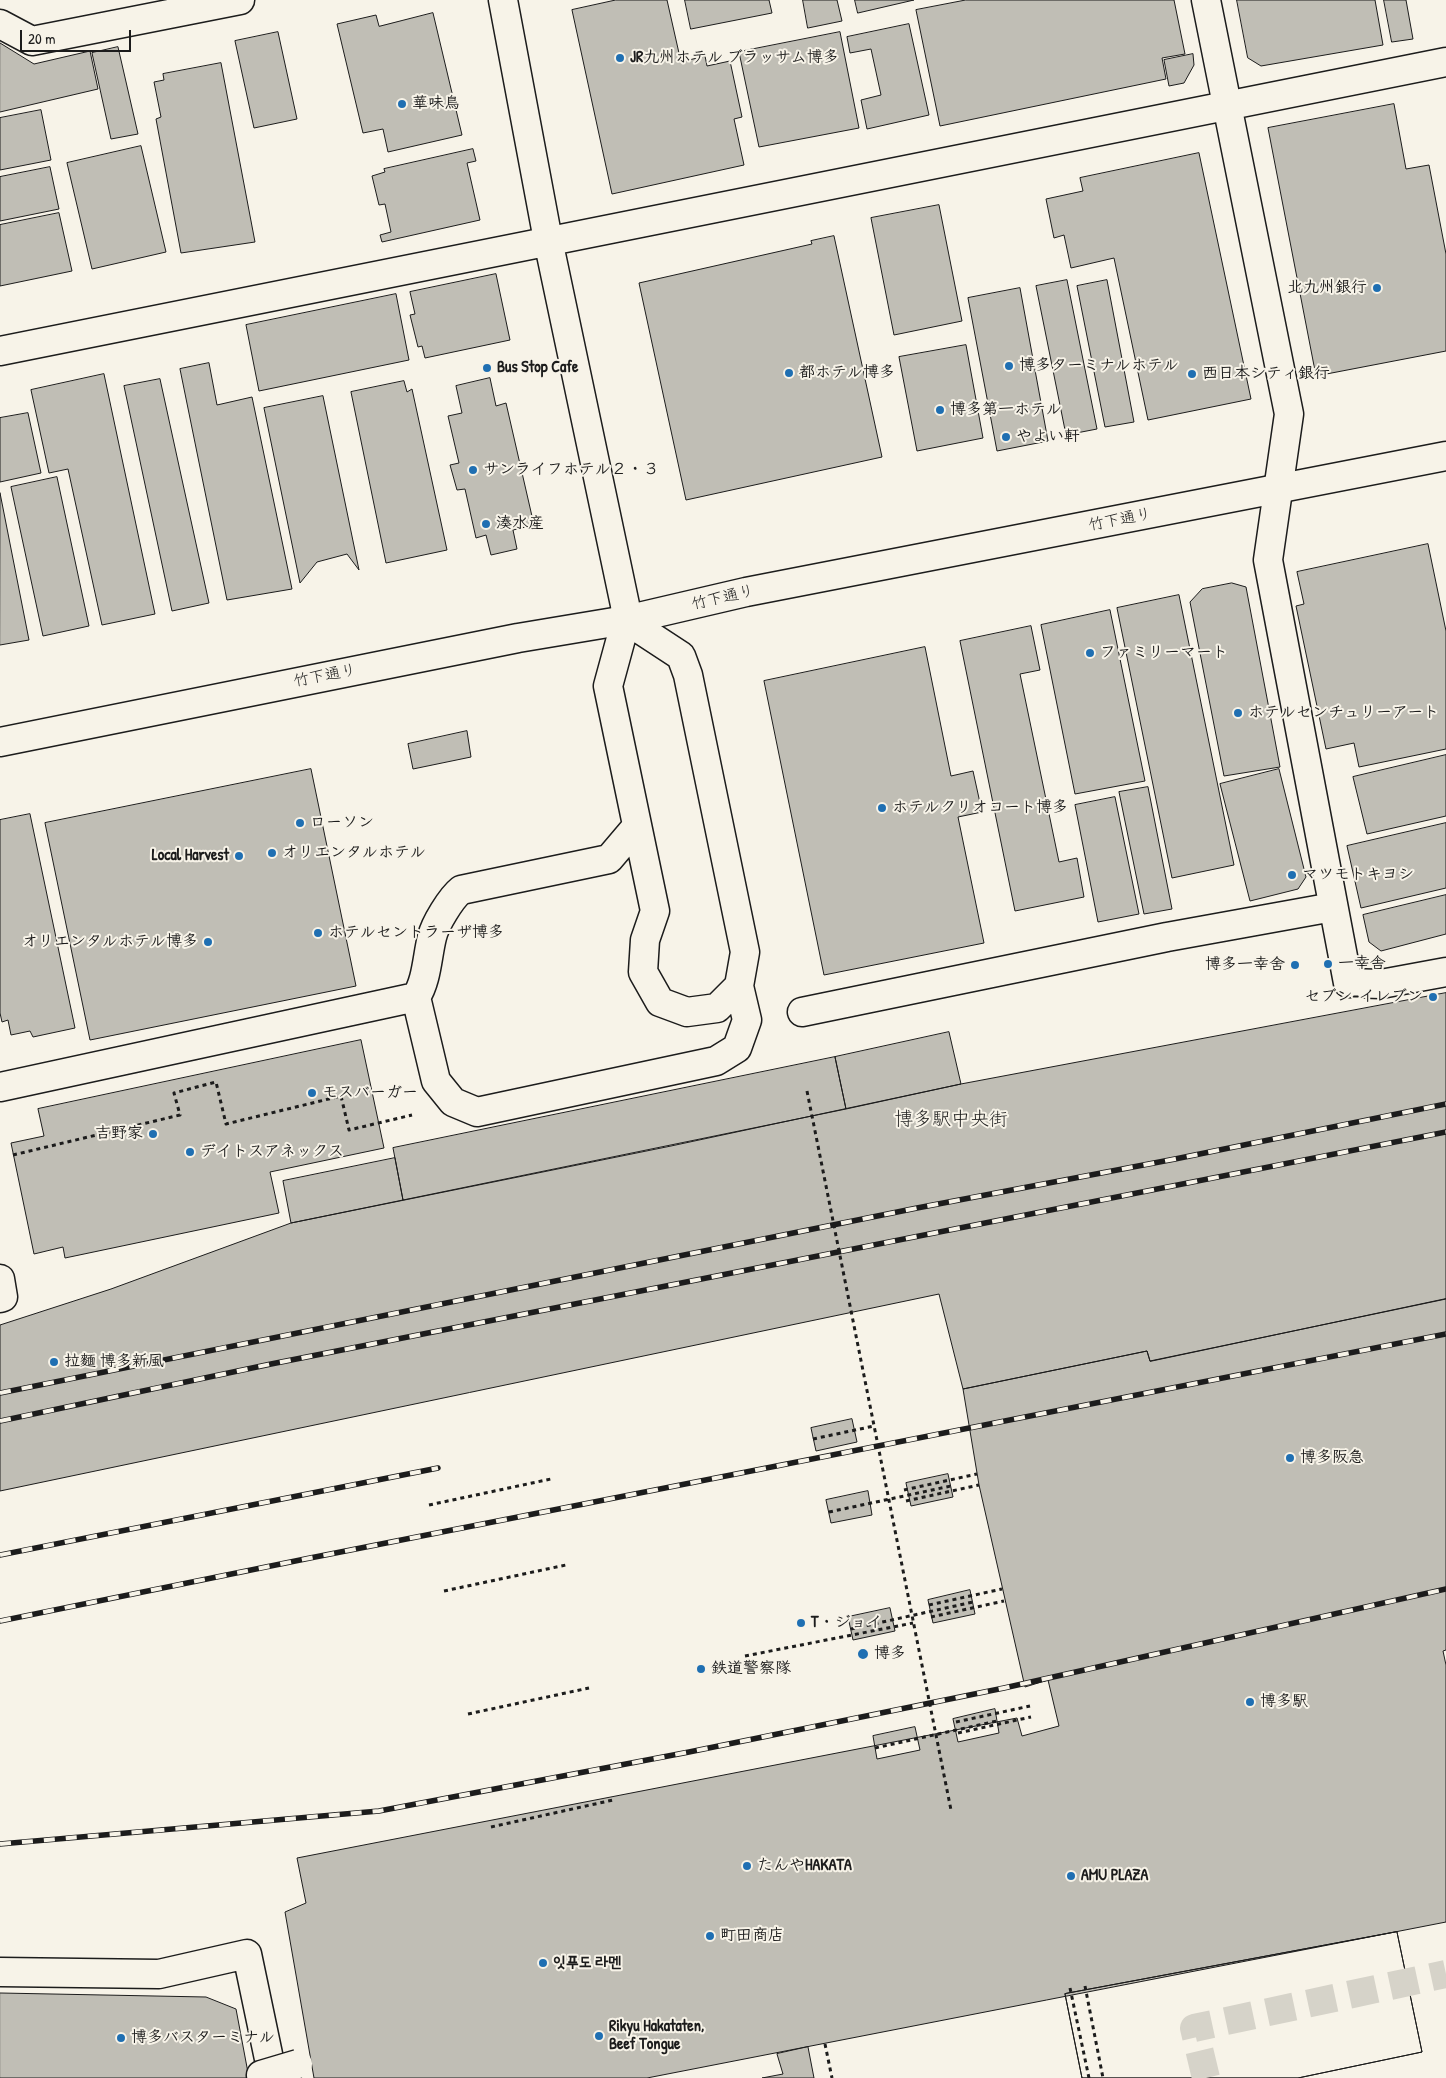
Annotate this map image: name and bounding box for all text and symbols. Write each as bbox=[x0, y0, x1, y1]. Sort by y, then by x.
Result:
scale bar bbox=[22, 20, 134, 52]
text: 20 m bbox=[28, 28, 55, 49]
place label: JR九州ホテル ブラッサム博多 bbox=[630, 48, 839, 68]
marker: JR九州ホテル ブラッサム博多 bbox=[614, 52, 626, 64]
place label: 華味鳥 bbox=[412, 94, 460, 114]
marker: 華味鳥 bbox=[396, 98, 408, 110]
place label: 北九州銀行 bbox=[1287, 278, 1367, 298]
marker: 北九州銀行 bbox=[1371, 282, 1383, 294]
place label: 博多ターミナルホテル bbox=[1019, 356, 1179, 376]
place label: Bus Stop Cafe bbox=[497, 358, 578, 378]
marker: 博多ターミナルホテル bbox=[1003, 360, 1015, 372]
marker: Bus Stop Cafe bbox=[481, 362, 493, 374]
place label: 都ホテル博多 bbox=[799, 363, 895, 383]
place label: 西日本シティ銀行 bbox=[1202, 364, 1330, 384]
marker: 都ホテル博多 bbox=[783, 367, 795, 379]
marker: 西日本シティ銀行 bbox=[1186, 368, 1198, 380]
place label: 博多第一ホテル bbox=[950, 400, 1062, 420]
marker: 博多第一ホテル bbox=[934, 404, 946, 416]
place label: やよい軒 bbox=[1016, 427, 1080, 447]
marker: やよい軒 bbox=[1000, 431, 1012, 443]
place label: サンライフホテル２・３ bbox=[483, 460, 659, 480]
marker: サンライフホテル２・３ bbox=[467, 464, 479, 476]
street label: 竹下通り bbox=[1087, 504, 1153, 536]
place label: 湊水産 bbox=[496, 514, 544, 534]
marker: 湊水産 bbox=[480, 518, 492, 530]
street label: 竹下通り bbox=[690, 581, 756, 615]
place label: ファミリーマート bbox=[1100, 643, 1228, 663]
marker: ファミリーマート bbox=[1084, 647, 1096, 659]
street label: 竹下通り bbox=[292, 660, 358, 692]
place label: ホテルセンチュリーアート bbox=[1248, 703, 1439, 723]
marker: ホテルセンチュリーアート bbox=[1232, 707, 1244, 719]
place label: ホテルクリオコート博多 bbox=[892, 798, 1068, 818]
marker: ホテルクリオコート博多 bbox=[876, 802, 888, 814]
place label: ローソン bbox=[310, 813, 374, 833]
marker: ローソン bbox=[294, 817, 306, 829]
place label: オリエンタルホテル bbox=[282, 843, 426, 863]
place label: Local Harvest bbox=[152, 846, 229, 866]
marker: オリエンタルホテル bbox=[266, 847, 278, 859]
marker: Local Harvest bbox=[233, 850, 245, 862]
place label: マツモトキヨシ bbox=[1302, 865, 1414, 885]
marker: マツモトキヨシ bbox=[1286, 869, 1298, 881]
place label: ホテルセントラーザ博多 bbox=[328, 923, 504, 943]
marker: ホテルセントラーザ博多 bbox=[312, 927, 324, 939]
place label: オリエンタルホテル博多 bbox=[22, 932, 198, 952]
marker: オリエンタルホテル博多 bbox=[202, 936, 214, 948]
place label: 一幸舎 bbox=[1338, 954, 1386, 974]
place label: 博多一幸舍 bbox=[1205, 955, 1285, 975]
marker: 一幸舎 bbox=[1322, 958, 1334, 970]
marker: 博多一幸舍 bbox=[1289, 959, 1301, 971]
place label: セブン-イレブン bbox=[1305, 987, 1423, 1007]
marker: セブン-イレブン bbox=[1427, 991, 1439, 1003]
place label: モスバーガー bbox=[322, 1083, 418, 1103]
marker: モスバーガー bbox=[306, 1087, 318, 1099]
district label: 博多駅中央街 bbox=[894, 1109, 1008, 1131]
place label: 吉野家 bbox=[95, 1124, 143, 1144]
marker: 吉野家 bbox=[147, 1128, 159, 1140]
place label: デイトスアネックス bbox=[200, 1142, 344, 1162]
marker: デイトスアネックス bbox=[184, 1146, 196, 1158]
place label: 拉麵 博多新風 bbox=[64, 1352, 164, 1372]
marker: 拉麵 博多新風 bbox=[48, 1356, 60, 1368]
place label: 博多阪急 bbox=[1300, 1448, 1364, 1468]
marker: 博多阪急 bbox=[1284, 1452, 1296, 1464]
place label: T・ジョイ bbox=[811, 1613, 882, 1633]
marker: T・ジョイ bbox=[795, 1617, 807, 1629]
place label: 博多 bbox=[874, 1644, 906, 1664]
marker: 博多 bbox=[856, 1647, 870, 1661]
place label: 鉄道警察隊 bbox=[711, 1659, 791, 1679]
marker: 鉄道警察隊 bbox=[695, 1663, 707, 1675]
place label: 博多駅 bbox=[1260, 1692, 1308, 1712]
marker: 博多駅 bbox=[1244, 1696, 1256, 1708]
place label: たんやHAKATA bbox=[757, 1856, 852, 1876]
marker: たんやHAKATA bbox=[741, 1860, 753, 1872]
place label: AMU PLAZA bbox=[1081, 1866, 1148, 1886]
marker: AMU PLAZA bbox=[1065, 1870, 1077, 1882]
place label: 町田商店 bbox=[720, 1926, 784, 1946]
marker: 町田商店 bbox=[704, 1930, 716, 1942]
place label: 잇푸도 라멘 bbox=[553, 1953, 621, 1973]
marker: 잇푸도 라멘 bbox=[537, 1957, 549, 1969]
place label: Rikyu Hakataten, Beef Tongue bbox=[609, 2017, 704, 2055]
place label: 博多バスターミナル bbox=[131, 2028, 275, 2048]
marker: Rikyu Hakataten, Beef Tongue bbox=[593, 2030, 605, 2042]
marker: 博多バスターミナル bbox=[115, 2032, 127, 2044]

